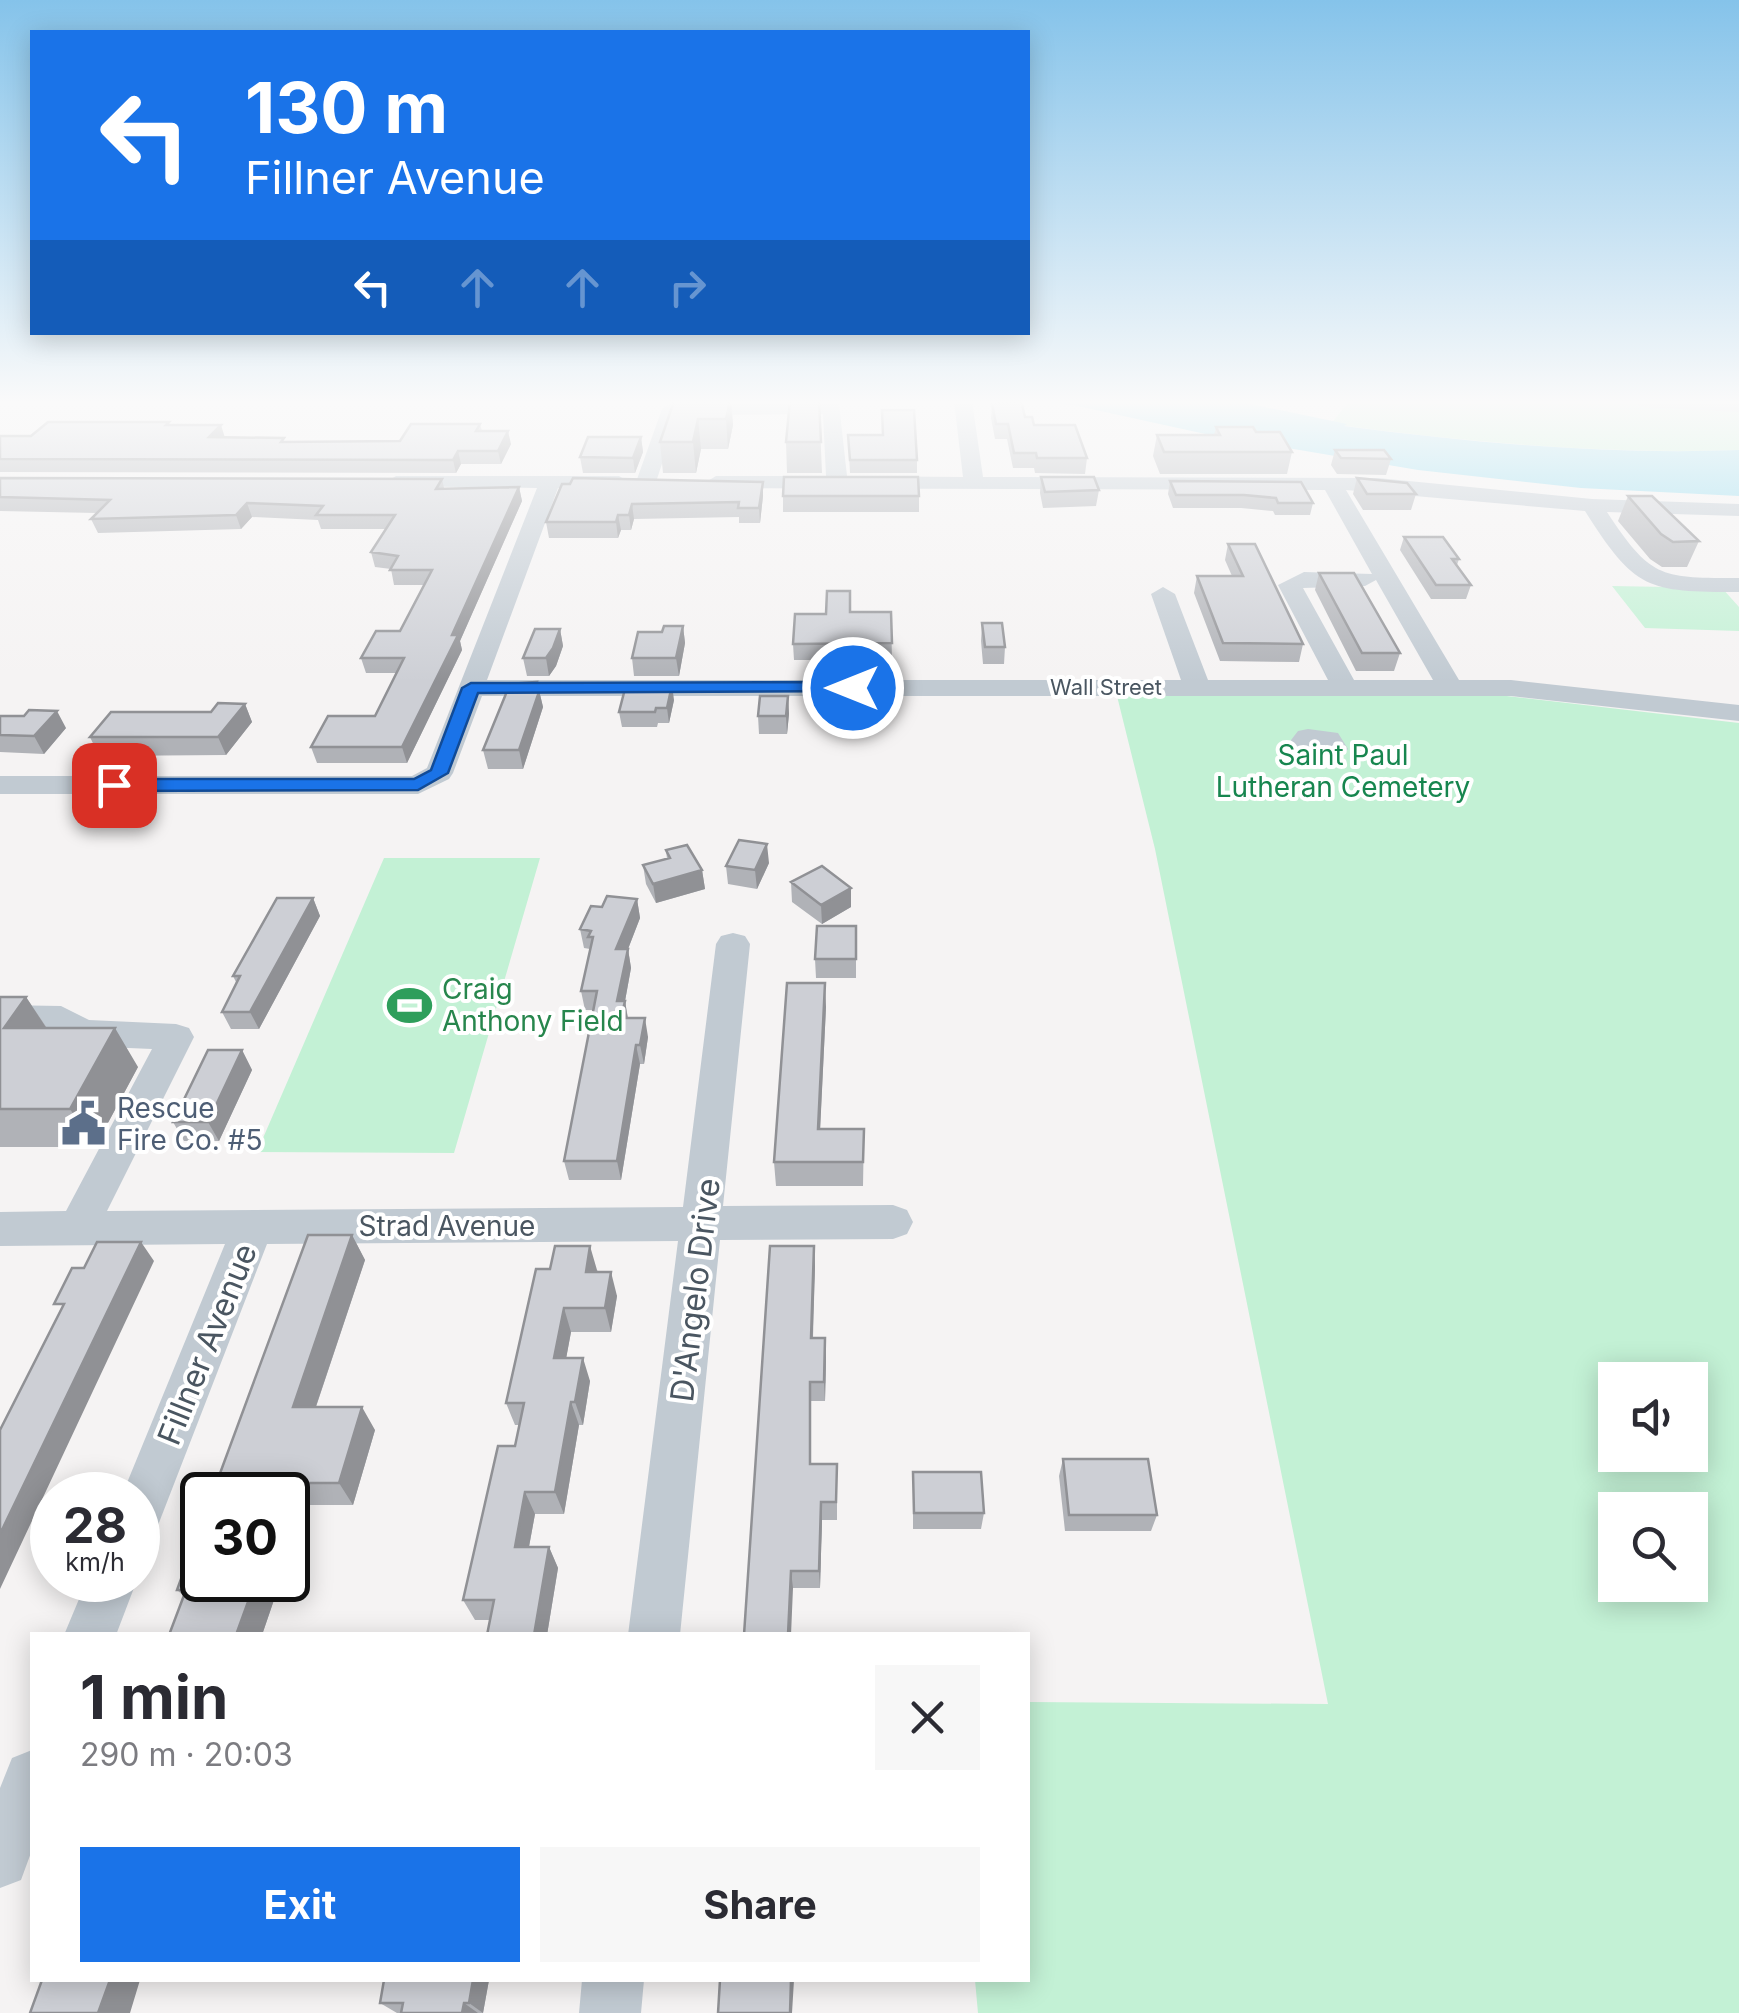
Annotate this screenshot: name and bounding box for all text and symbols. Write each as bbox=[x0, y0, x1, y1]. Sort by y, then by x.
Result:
text: 130 m bbox=[245, 65, 448, 150]
icon: left bbox=[80, 70, 210, 200]
text: Fillner Avenue bbox=[245, 150, 545, 205]
icon: left bbox=[345, 260, 400, 315]
icon: ahead bbox=[450, 260, 505, 315]
icon: ahead bbox=[555, 260, 610, 315]
icon: right bbox=[660, 260, 715, 315]
position arrow bbox=[801, 636, 905, 740]
street label: Wall Street bbox=[1050, 674, 1162, 700]
park label: Saint Paul Lutheran Cemetery bbox=[1216, 738, 1470, 804]
pin bbox=[72, 743, 157, 828]
icon: arrive bbox=[87, 758, 142, 813]
place label: Craig Anthony Field bbox=[442, 972, 624, 1038]
sports icon: Craig Anthony Field bbox=[385, 981, 433, 1029]
place label: Rescue Fire Co. #5 bbox=[117, 1091, 263, 1157]
public building icon: Rescue Fire Co. #5 bbox=[60, 1100, 108, 1148]
street label: D'Angelo Drive bbox=[662, 1176, 728, 1404]
street label: Strad Avenue bbox=[359, 1209, 535, 1243]
street label: Fillner Avenue bbox=[149, 1238, 265, 1450]
map controls bbox=[1598, 1362, 1708, 1602]
button: sound bbox=[1598, 1362, 1708, 1472]
speed limit sign: 30 bbox=[180, 1472, 310, 1602]
button: search bbox=[1598, 1492, 1708, 1602]
text: 28 bbox=[63, 1495, 127, 1555]
text: km/h bbox=[65, 1547, 125, 1577]
text: 1 min bbox=[80, 1661, 228, 1733]
button: close bbox=[875, 1665, 980, 1770]
text: 290 m · 20:03 bbox=[80, 1735, 293, 1774]
button: Exit bbox=[80, 1847, 520, 1962]
button: Share bbox=[540, 1847, 980, 1962]

